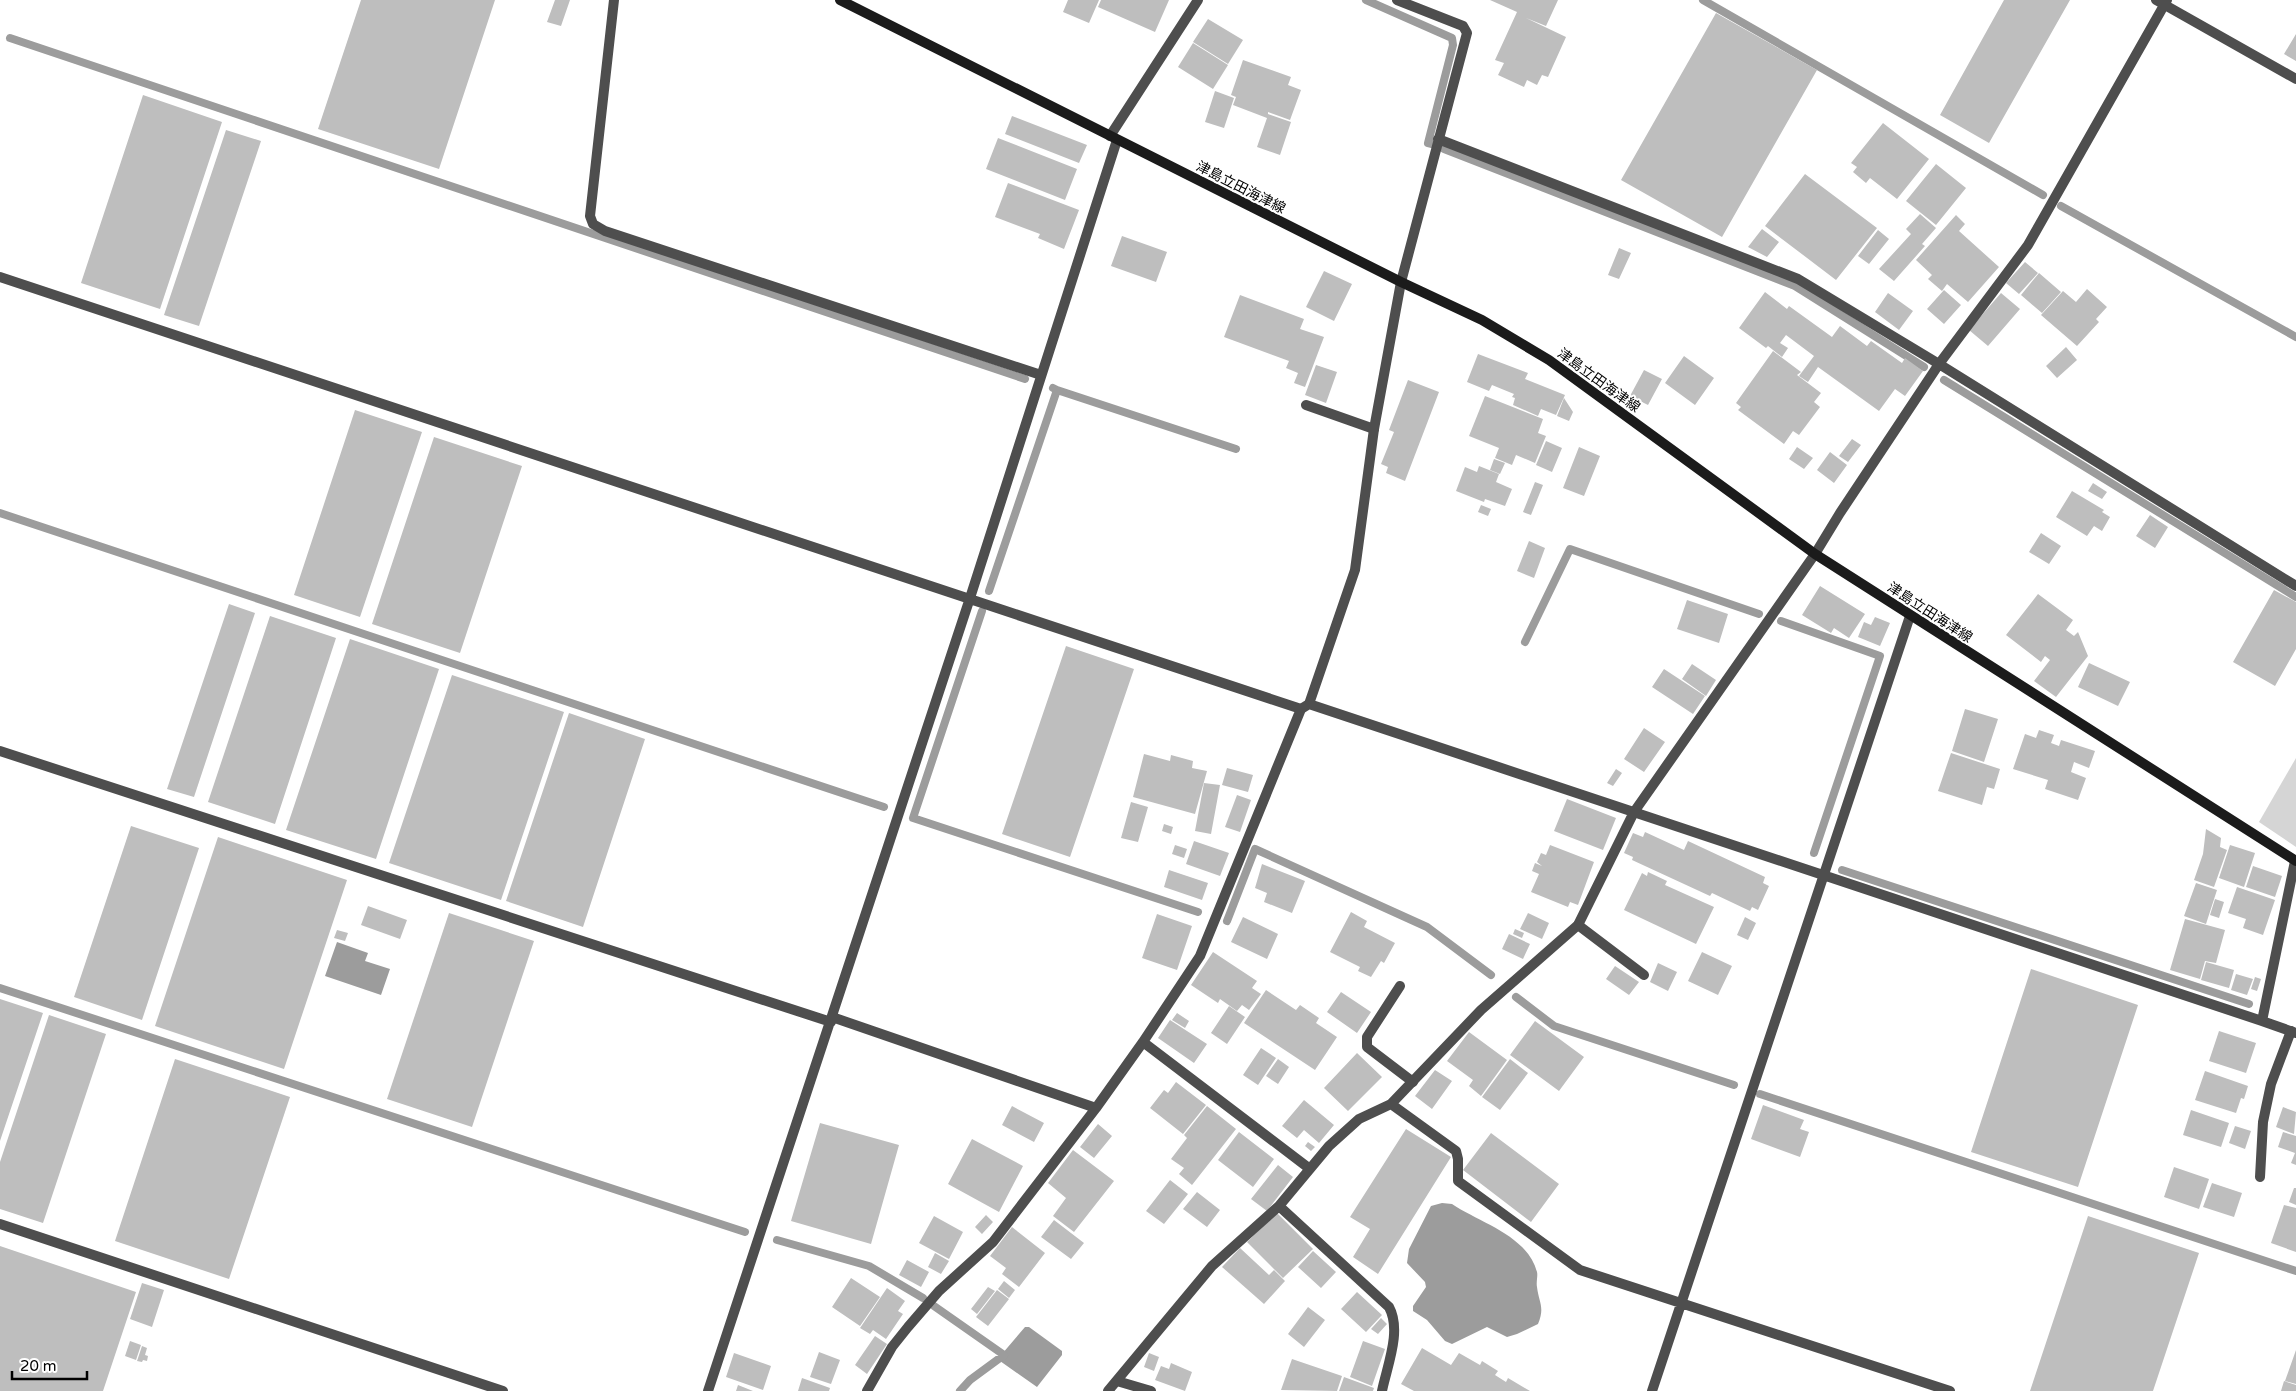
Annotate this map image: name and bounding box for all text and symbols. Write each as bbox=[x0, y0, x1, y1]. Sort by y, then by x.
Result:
street label: 津島立田海津線 bbox=[1193, 158, 1288, 217]
street label: 津島立田海津線 bbox=[1554, 345, 1643, 416]
street label: 津島立田海津線 bbox=[1884, 579, 1975, 646]
scale bar bbox=[12, 1348, 88, 1380]
text: 20 m bbox=[20, 1357, 57, 1375]

